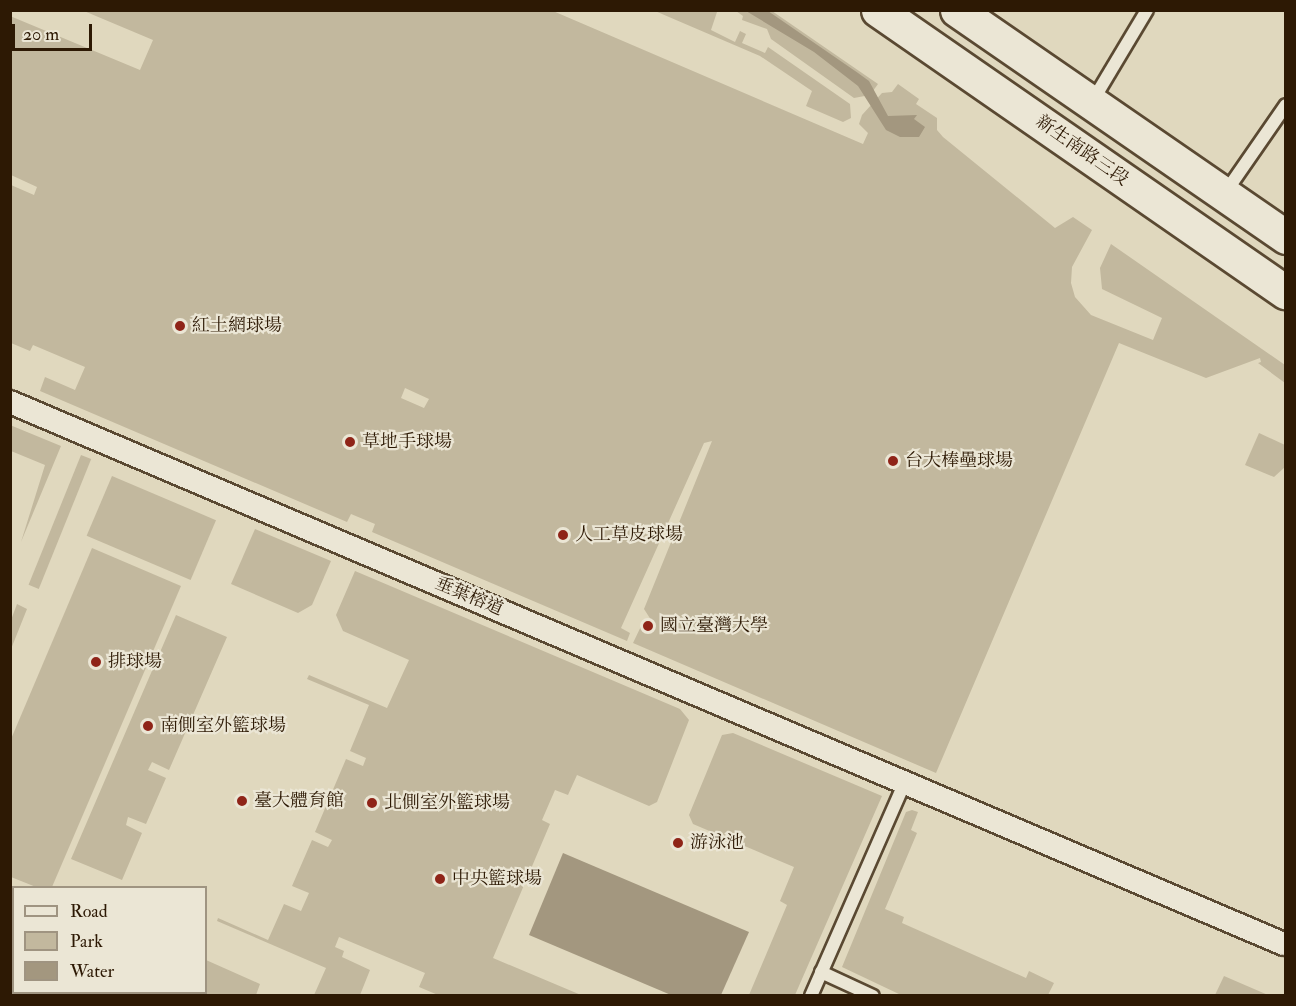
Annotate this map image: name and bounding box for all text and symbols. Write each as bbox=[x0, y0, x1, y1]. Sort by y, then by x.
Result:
scale bar bbox=[15, 12, 94, 50]
text: 20 m bbox=[23, 23, 59, 46]
street label: 新生南路三段 bbox=[1032, 111, 1132, 191]
place label: 紅土網球場 bbox=[192, 315, 282, 337]
marker: 紅土網球場 bbox=[173, 319, 187, 333]
place label: 草地手球場 bbox=[362, 431, 452, 453]
marker: 草地手球場 bbox=[343, 435, 357, 449]
place label: 台大棒壘球場 bbox=[905, 450, 1013, 472]
marker: 台大棒壘球場 bbox=[886, 454, 900, 468]
place label: 人工草皮球場 bbox=[575, 524, 683, 546]
marker: 人工草皮球場 bbox=[556, 528, 570, 542]
street label: 垂葉榕道 bbox=[432, 573, 506, 621]
place label: 國立臺灣大學 bbox=[660, 615, 768, 637]
marker: 國立臺灣大學 bbox=[641, 619, 655, 633]
place label: 排球場 bbox=[108, 651, 162, 673]
marker: 排球場 bbox=[89, 655, 103, 669]
place label: 南側室外籃球場 bbox=[160, 715, 286, 737]
marker: 南側室外籃球場 bbox=[141, 719, 155, 733]
place label: 臺大體育館 bbox=[254, 790, 344, 812]
place label: 北側室外籃球場 bbox=[384, 792, 510, 814]
marker: 臺大體育館 bbox=[235, 794, 249, 808]
marker: 北側室外籃球場 bbox=[365, 796, 379, 810]
place label: 游泳池 bbox=[690, 832, 744, 854]
marker: 游泳池 bbox=[671, 836, 685, 850]
place label: 中央籃球場 bbox=[452, 868, 542, 890]
marker: 中央籃球場 bbox=[433, 872, 447, 886]
legend bbox=[12, 886, 207, 994]
text: Road bbox=[70, 900, 108, 923]
text: Park bbox=[70, 930, 103, 953]
text: Water bbox=[70, 960, 114, 983]

